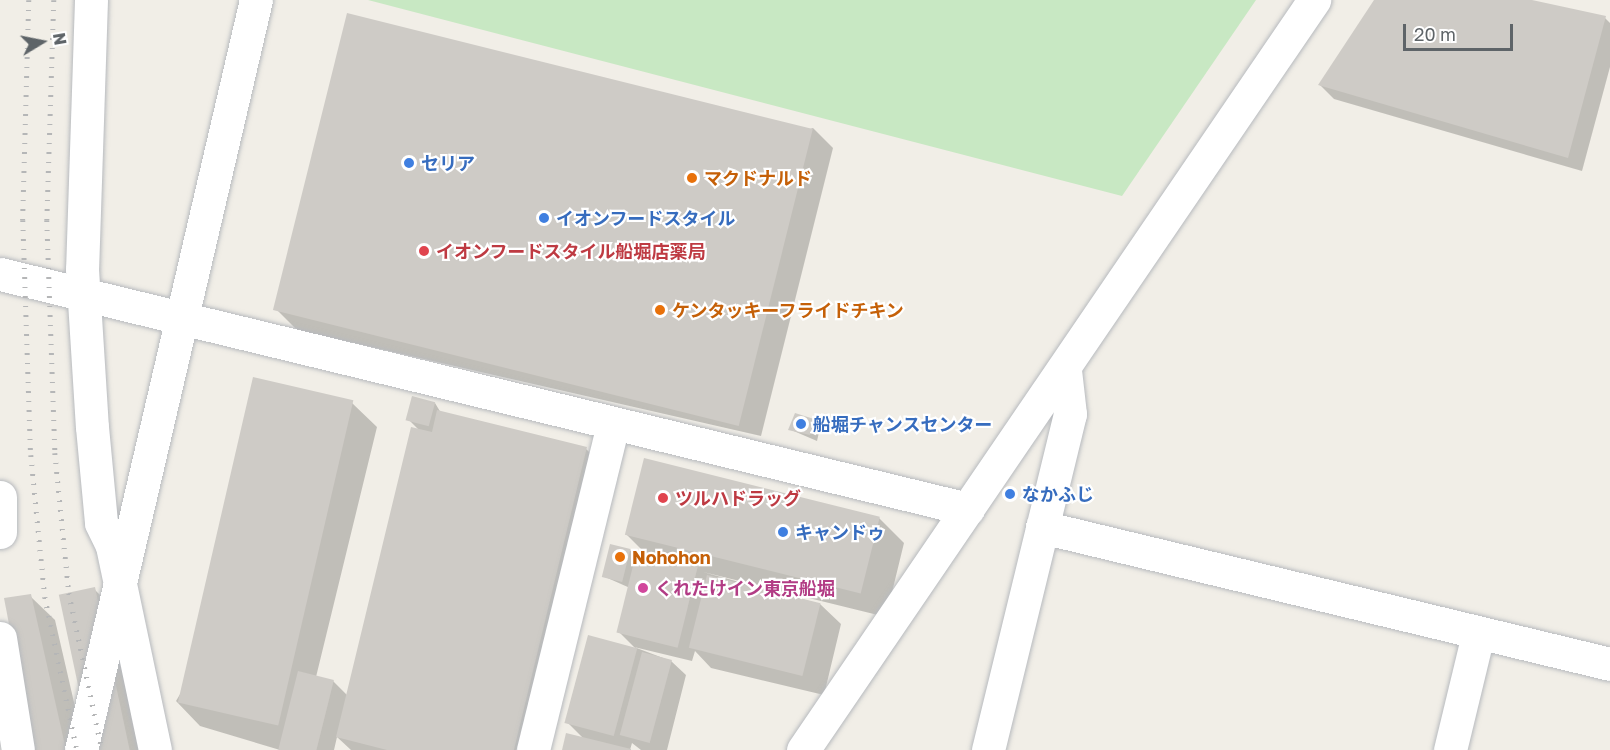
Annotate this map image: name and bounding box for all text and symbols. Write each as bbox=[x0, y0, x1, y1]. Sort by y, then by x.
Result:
north arrow bbox=[12, 12, 72, 72]
scale bar bbox=[1406, 12, 1516, 50]
text: 20 m bbox=[1414, 23, 1456, 45]
text: N bbox=[49, 31, 71, 47]
place label: セリア bbox=[421, 152, 475, 174]
marker: セリア bbox=[402, 156, 416, 170]
place label: マクドナルド bbox=[704, 167, 812, 189]
marker: マクドナルド bbox=[685, 171, 699, 185]
place label: イオンフードスタイル bbox=[556, 207, 736, 229]
marker: イオンフードスタイル bbox=[537, 211, 551, 225]
place label: イオンフードスタイル船堀店薬局 bbox=[436, 240, 706, 262]
marker: イオンフードスタイル船堀店薬局 bbox=[417, 244, 431, 258]
place label: ケンタッキーフライドチキン bbox=[672, 299, 906, 321]
marker: ケンタッキーフライドチキン bbox=[653, 303, 667, 317]
place label: 船堀チャンスセンター bbox=[813, 413, 993, 435]
marker: 船堀チャンスセンター bbox=[794, 417, 808, 431]
place label: なかふじ bbox=[1022, 483, 1094, 505]
place label: ツルハドラッグ bbox=[675, 487, 801, 509]
marker: なかふじ bbox=[1003, 487, 1017, 501]
marker: ツルハドラッグ bbox=[656, 491, 670, 505]
place label: キャンドゥ bbox=[795, 521, 885, 543]
marker: キャンドゥ bbox=[776, 525, 790, 539]
place label: Nohohon bbox=[632, 546, 711, 568]
marker: Nohohon bbox=[613, 550, 627, 564]
place label: くれたけイン東京船堀 bbox=[655, 577, 835, 599]
marker: くれたけイン東京船堀 bbox=[636, 581, 650, 595]

